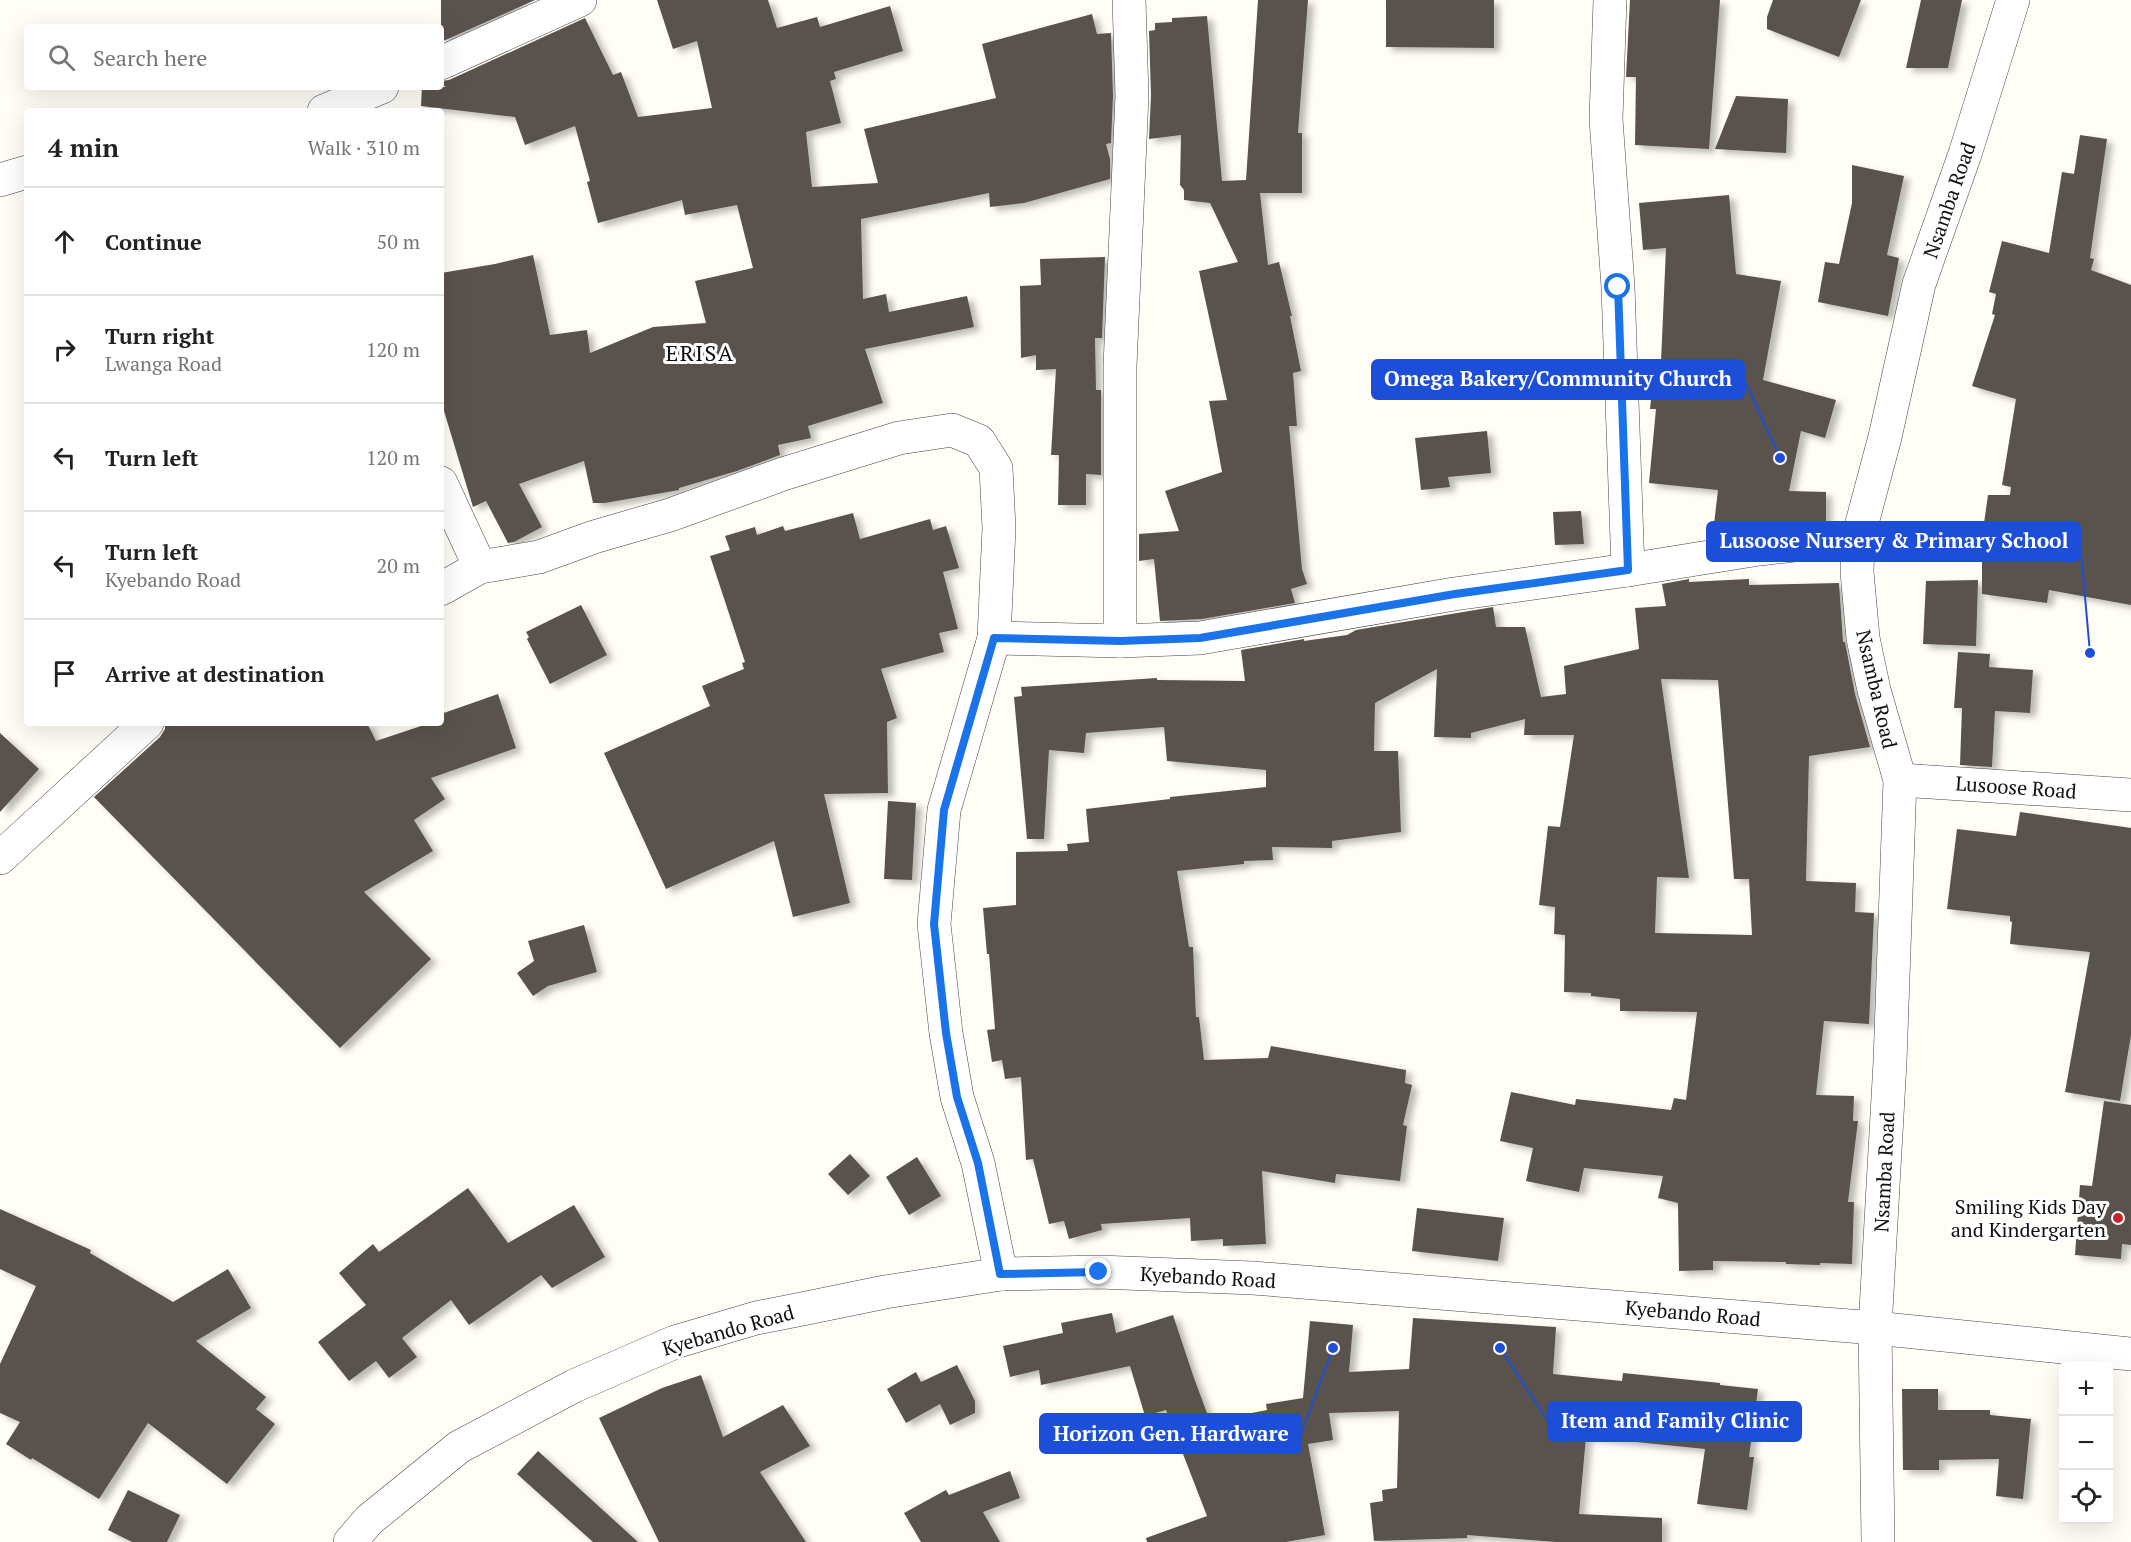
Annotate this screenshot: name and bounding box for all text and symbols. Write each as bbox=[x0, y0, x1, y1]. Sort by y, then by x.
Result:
search box bbox=[24, 24, 444, 90]
icon: search bbox=[45, 41, 78, 74]
text: Search here bbox=[93, 43, 207, 72]
text: 4 min bbox=[48, 130, 119, 164]
text: Walk · 310 m bbox=[308, 134, 420, 161]
street label: Nsamba Road bbox=[1917, 138, 1981, 262]
icon: ahead bbox=[48, 225, 81, 258]
text: Continue bbox=[105, 227, 202, 256]
text: 50 m bbox=[377, 228, 420, 255]
route start bbox=[1604, 273, 1630, 299]
text: Turn right bbox=[105, 321, 214, 350]
icon: right bbox=[48, 333, 81, 366]
text: 120 m bbox=[366, 336, 420, 363]
district label: ERISA bbox=[666, 338, 734, 367]
text: Lwanga Road bbox=[105, 350, 222, 377]
callout: Omega Bakery/Community Church bbox=[1372, 360, 1744, 399]
text: Omega Bakery/Community Church bbox=[1384, 364, 1732, 392]
icon: left bbox=[48, 441, 81, 474]
text: Turn left bbox=[105, 443, 198, 472]
text: 120 m bbox=[366, 444, 420, 471]
callout: Lusoose Nursery & Primary School bbox=[1707, 522, 2080, 561]
text: Lusoose Nursery & Primary School bbox=[1719, 526, 2069, 554]
text: Turn left bbox=[105, 537, 198, 566]
icon: left bbox=[48, 549, 81, 582]
text: 20 m bbox=[377, 552, 420, 579]
text: Kyebando Road bbox=[105, 566, 241, 593]
street label: Nsamba Road bbox=[1850, 627, 1904, 751]
icon: arrive bbox=[48, 657, 81, 690]
text: Arrive at destination bbox=[105, 659, 324, 688]
street label: Lusoose Road bbox=[1954, 769, 2078, 805]
street label: Nsamba Road bbox=[1867, 1111, 1901, 1233]
place label: Smiling Kids Day and Kindergarten bbox=[1951, 1193, 2107, 1243]
marker: Smiling Kids Day and Kindergarten bbox=[2111, 1211, 2125, 1225]
route end bbox=[1085, 1258, 1111, 1284]
street label: Kyebando Road bbox=[1139, 1260, 1277, 1294]
street label: Kyebando Road bbox=[1624, 1294, 1762, 1332]
street label: Kyebando Road bbox=[659, 1298, 797, 1362]
map controls bbox=[2059, 1362, 2113, 1524]
button: + bbox=[2059, 1362, 2113, 1416]
callout: Item and Family Clinic bbox=[1548, 1402, 1801, 1441]
text: Item and Family Clinic bbox=[1561, 1406, 1789, 1434]
callout: Horizon Gen. Hardware bbox=[1040, 1414, 1301, 1453]
button: − bbox=[2059, 1416, 2113, 1470]
text: Horizon Gen. Hardware bbox=[1053, 1419, 1289, 1447]
button: locate bbox=[2059, 1470, 2113, 1524]

